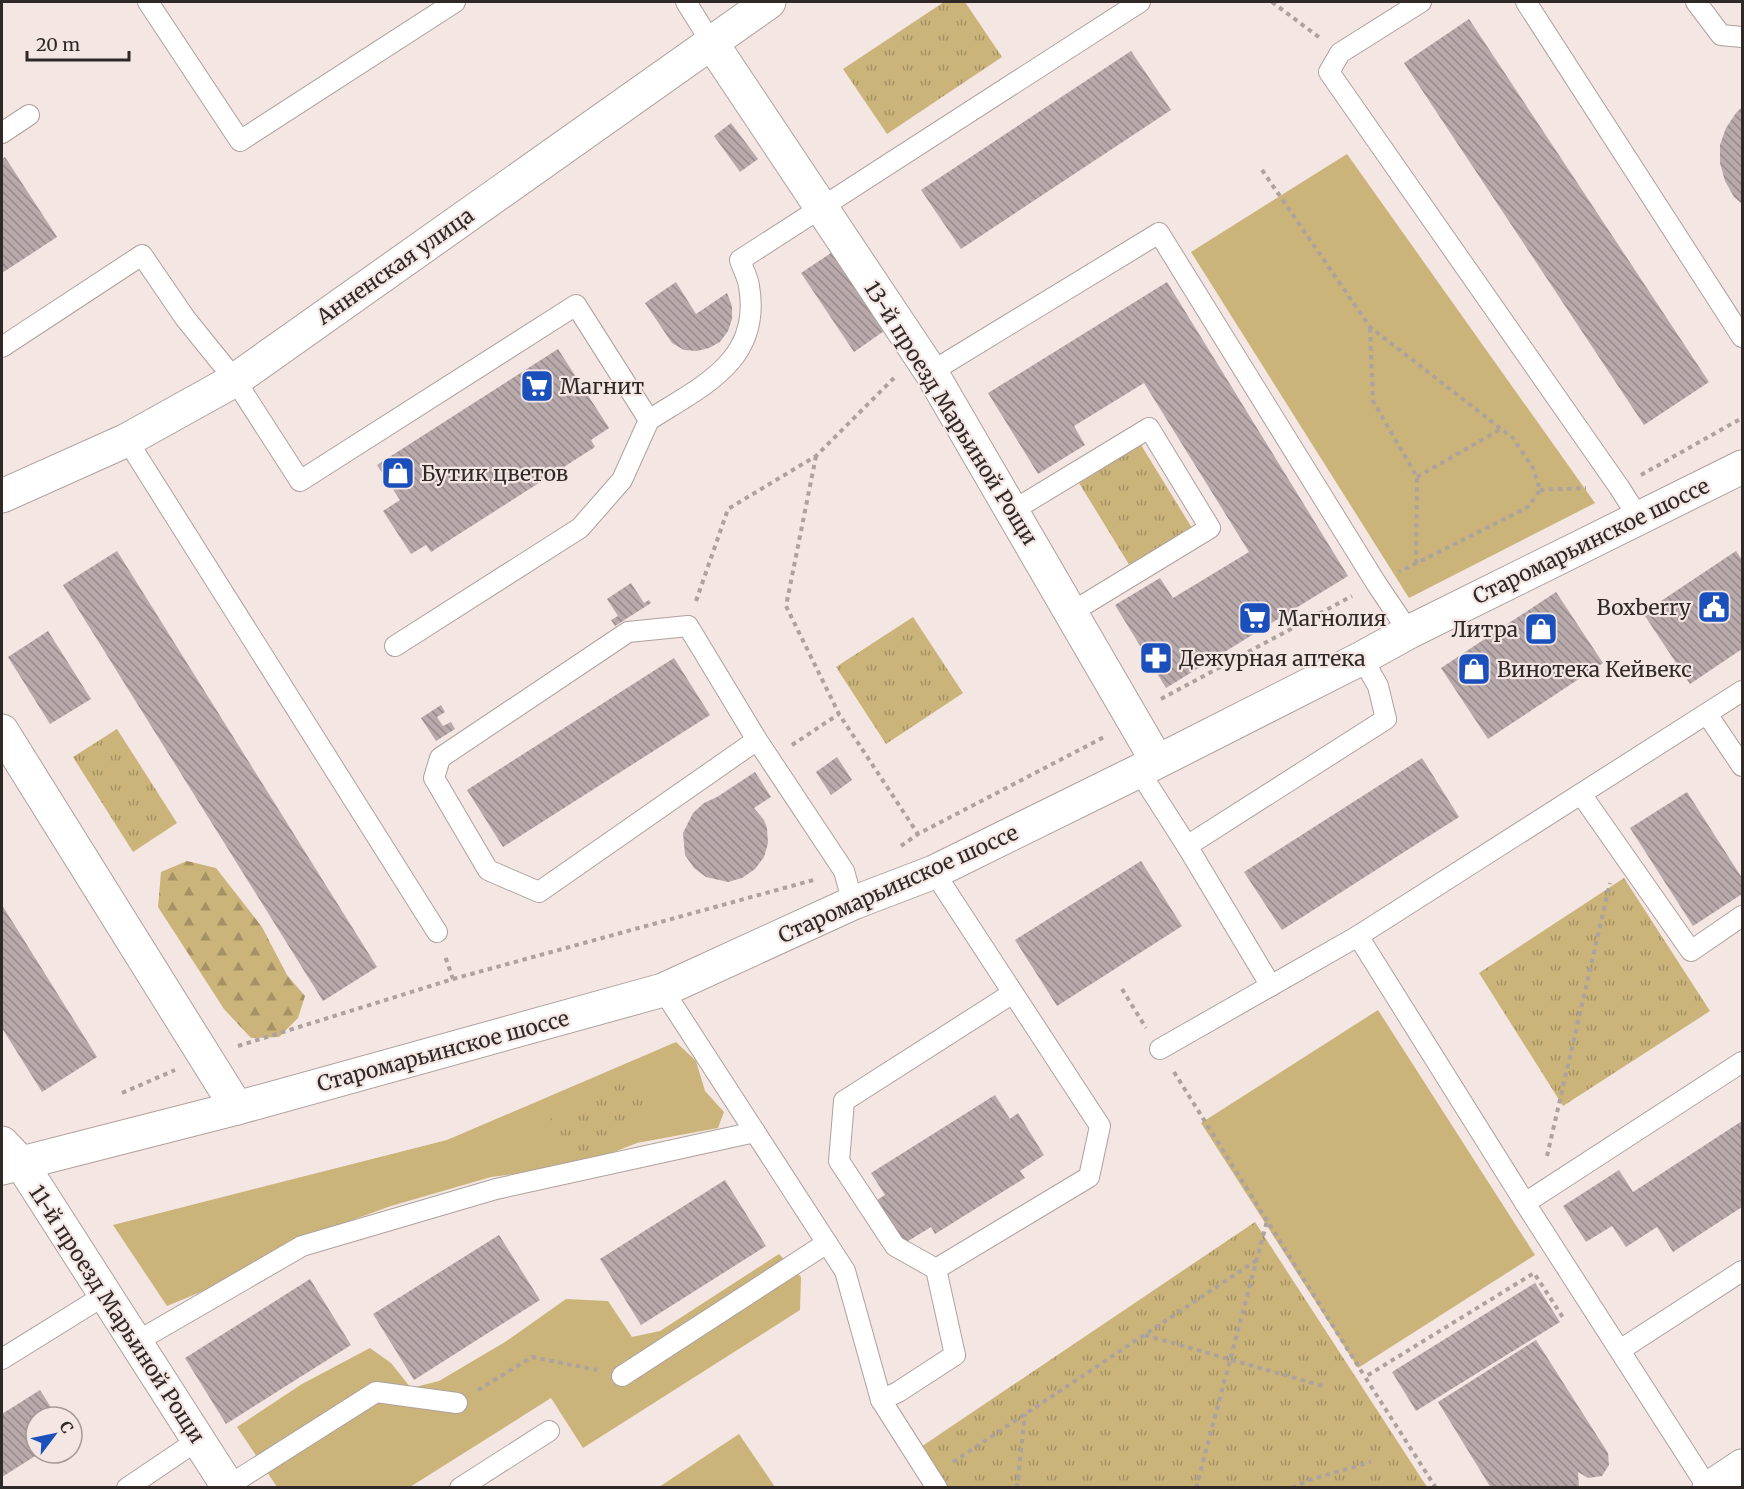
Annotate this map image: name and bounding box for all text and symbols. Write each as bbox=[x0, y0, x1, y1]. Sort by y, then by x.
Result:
scale bar bbox=[27, 24, 129, 62]
text: 20 m bbox=[36, 33, 80, 56]
street label: Анненская улица bbox=[310, 202, 479, 331]
street label: 13-й проезд Марьиной Рощи bbox=[858, 276, 1044, 550]
supermarket icon: Магнит bbox=[519, 368, 555, 404]
place label: Магнит bbox=[560, 373, 645, 400]
shop icon: Бутик цветов bbox=[380, 455, 416, 491]
place label: Бутик цветов bbox=[421, 460, 568, 487]
street label: Старомарьинское шоссе bbox=[1468, 472, 1714, 610]
public building icon: Boxberry bbox=[1696, 589, 1732, 625]
place label: Boxberry bbox=[1597, 594, 1692, 621]
supermarket icon: Магнолия bbox=[1237, 600, 1273, 636]
place label: Магнолия bbox=[1278, 605, 1387, 632]
shop icon: Литра bbox=[1523, 611, 1559, 647]
place label: Литра bbox=[1451, 616, 1518, 643]
pharmacy icon: Дежурная аптека bbox=[1138, 640, 1174, 676]
place label: Дежурная аптека bbox=[1179, 645, 1366, 672]
shop icon: Винотека Кейвекс bbox=[1456, 651, 1492, 687]
place label: Винотека Кейвекс bbox=[1497, 656, 1692, 683]
street label: Старомарьинское шоссе bbox=[774, 819, 1022, 949]
street label: Старомарьинское шоссе bbox=[314, 1004, 572, 1098]
street label: 11-й проезд Марьиной Рощи bbox=[23, 1180, 211, 1448]
north arrow bbox=[24, 1405, 84, 1465]
text: С bbox=[55, 1417, 78, 1437]

